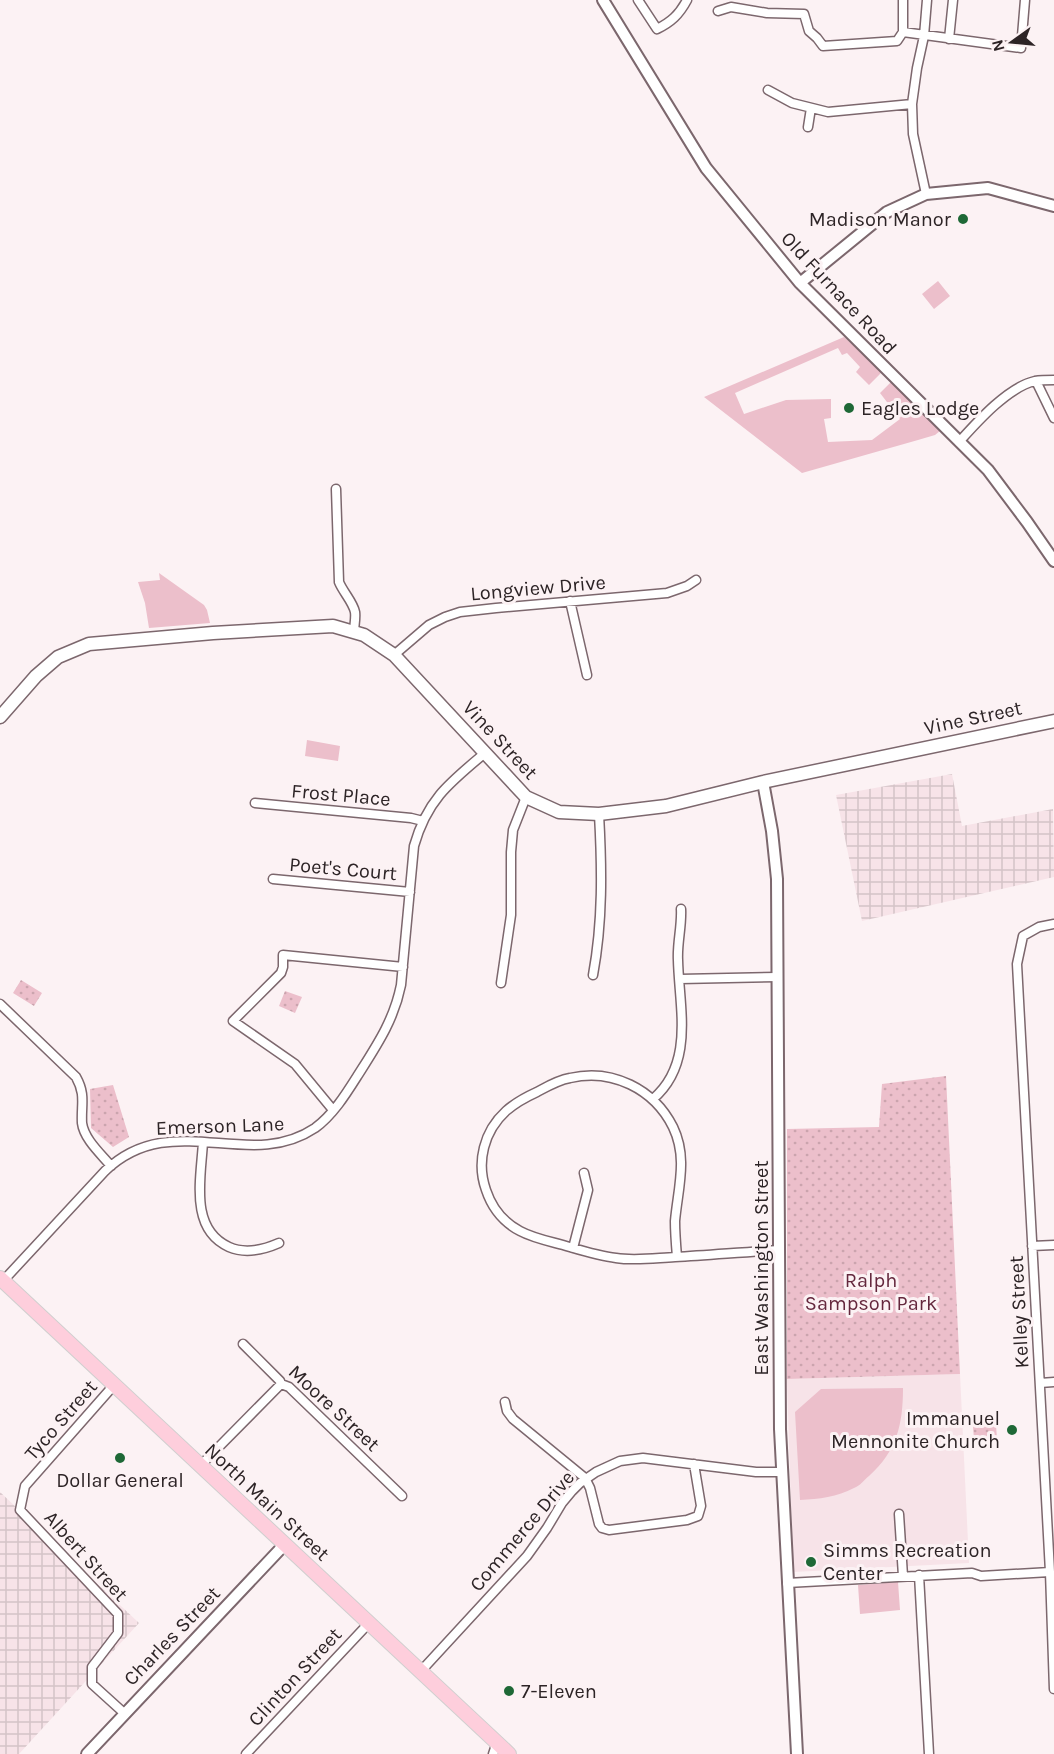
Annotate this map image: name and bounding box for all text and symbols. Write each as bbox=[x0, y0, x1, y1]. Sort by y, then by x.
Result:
north arrow bbox=[982, 12, 1042, 72]
text: N bbox=[987, 38, 1009, 54]
place label: Madison Manor bbox=[809, 208, 952, 231]
marker: Madison Manor bbox=[956, 212, 970, 226]
street label: Old Furnace Road bbox=[776, 227, 902, 359]
place label: Eagles Lodge bbox=[861, 397, 979, 420]
marker: Eagles Lodge bbox=[842, 401, 856, 415]
street label: Longview Drive bbox=[469, 571, 607, 605]
street label: Vine Street bbox=[458, 696, 543, 784]
street label: Vine Street bbox=[922, 696, 1024, 740]
street label: Frost Place bbox=[290, 779, 392, 811]
street label: Poet's Court bbox=[288, 853, 398, 885]
street label: Emerson Lane bbox=[155, 1112, 285, 1140]
street label: East Washington Street bbox=[750, 1160, 773, 1376]
street label: Kelley Street bbox=[1005, 1255, 1033, 1369]
park label: Ralph Sampson Park bbox=[805, 1269, 937, 1315]
street label: Moore Street bbox=[284, 1360, 385, 1456]
street label: Tyco Street bbox=[20, 1375, 102, 1465]
place label: Immanuel Mennonite Church bbox=[831, 1407, 1000, 1453]
marker: Immanuel Mennonite Church bbox=[1005, 1423, 1019, 1437]
street label: North Main Street bbox=[200, 1438, 334, 1566]
marker: Dollar General bbox=[113, 1451, 127, 1465]
street label: Commerce Drive bbox=[465, 1466, 579, 1596]
place label: Dollar General bbox=[56, 1469, 184, 1492]
street label: Albert Street bbox=[39, 1506, 133, 1606]
place label: Simms Recreation Center bbox=[823, 1539, 992, 1585]
marker: Simms Recreation Center bbox=[804, 1555, 818, 1569]
street label: Charles Street bbox=[119, 1581, 225, 1690]
street label: Clinton Street bbox=[244, 1623, 347, 1731]
place label: 7-Eleven bbox=[521, 1680, 597, 1703]
marker: 7-Eleven bbox=[502, 1684, 516, 1698]

